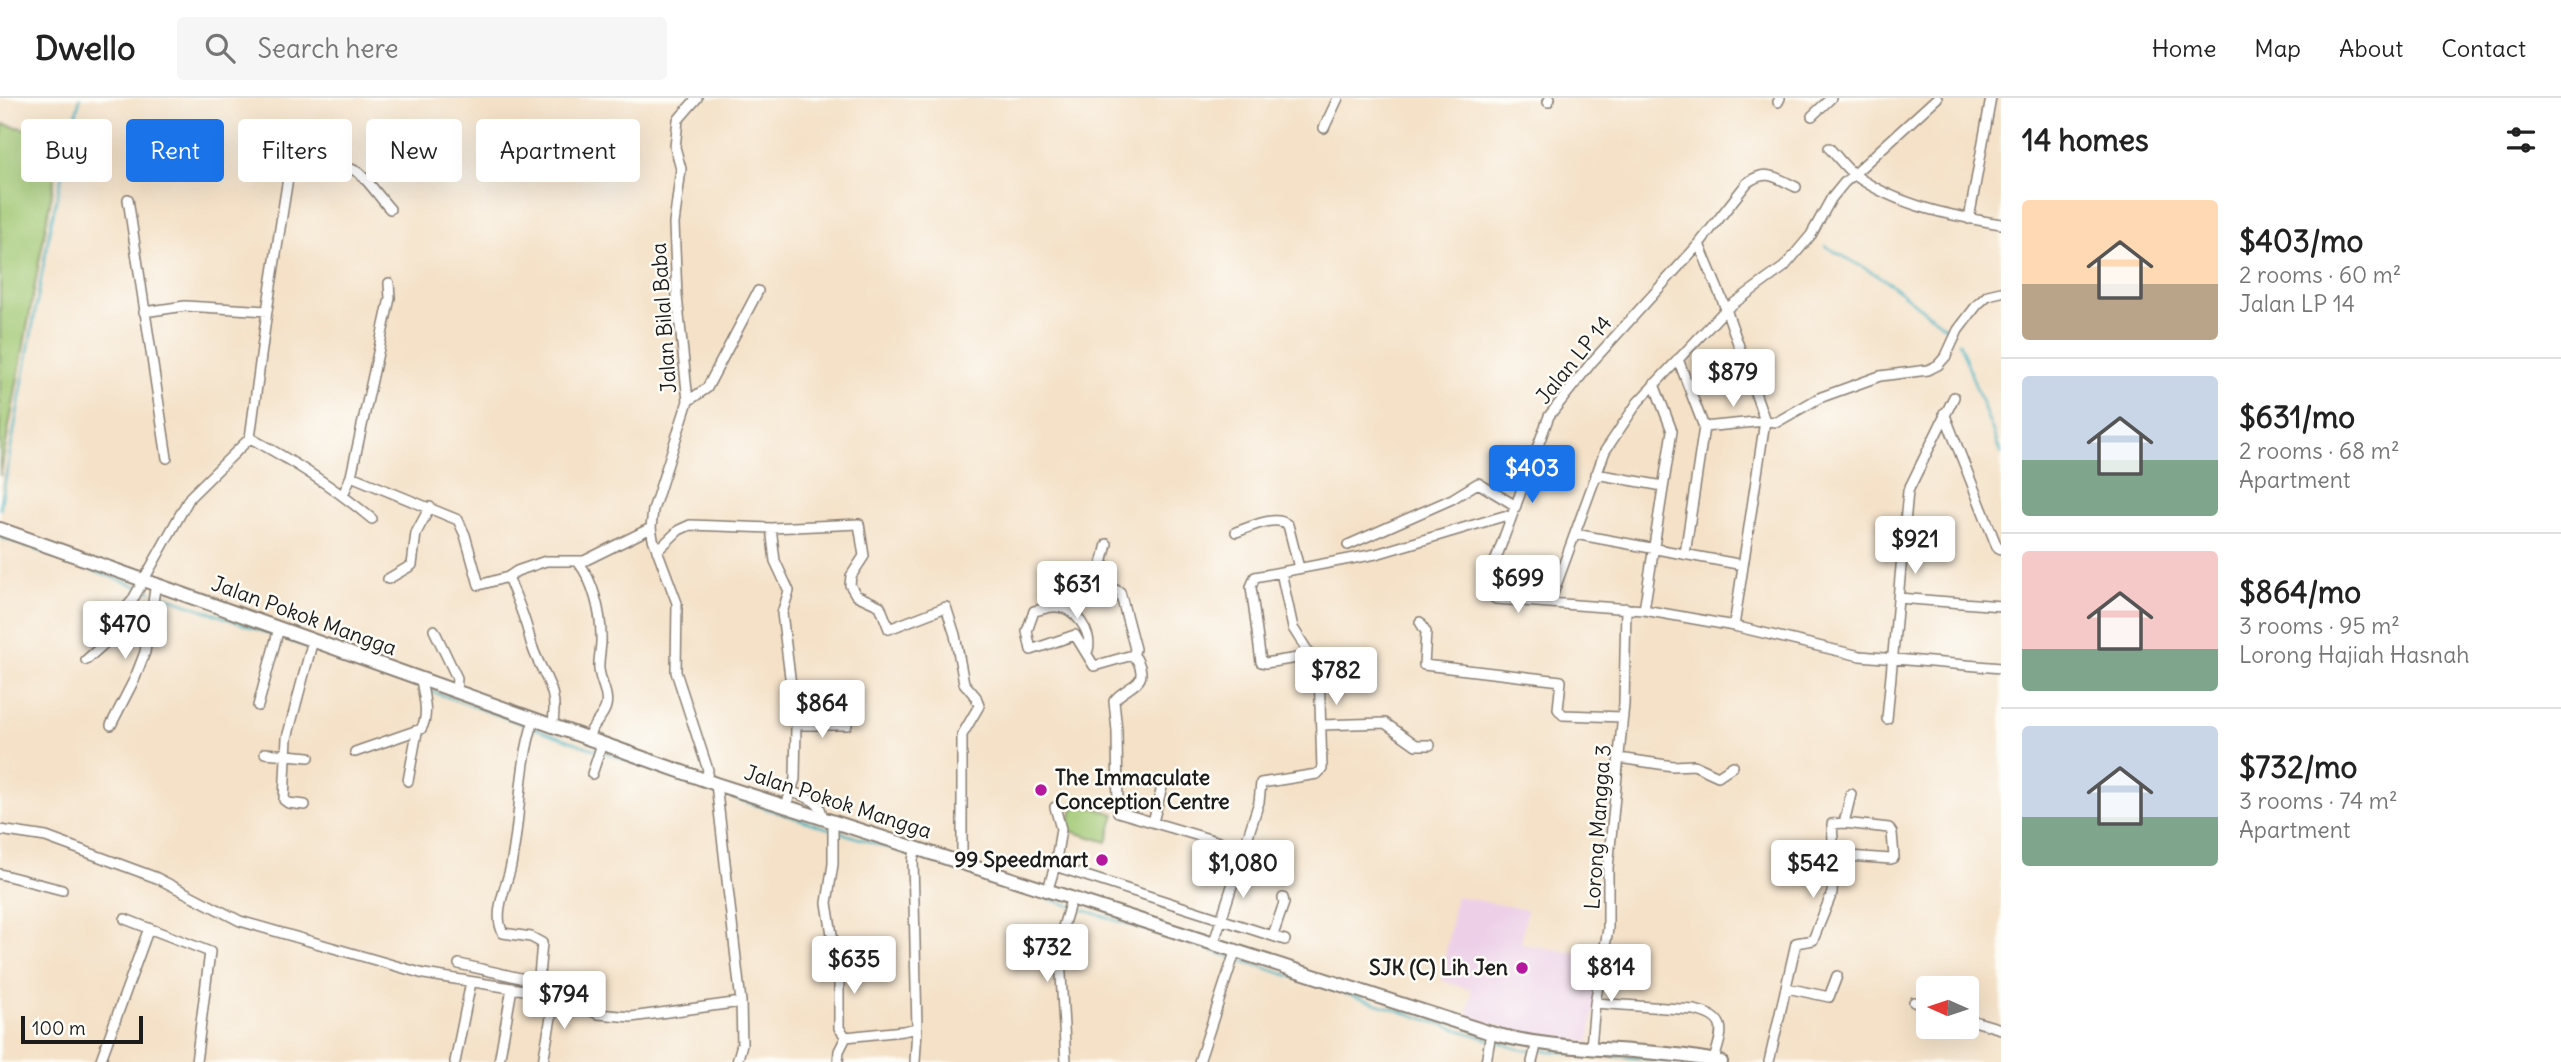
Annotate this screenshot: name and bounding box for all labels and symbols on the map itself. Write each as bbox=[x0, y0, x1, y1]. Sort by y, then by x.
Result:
street label: Jalan Bilal Baba bbox=[645, 242, 682, 394]
street label: Jalan LP 14 bbox=[1530, 310, 1617, 409]
pin: $879 bbox=[1692, 350, 1774, 409]
pin: $403 bbox=[1491, 446, 1573, 505]
pin: $921 bbox=[1874, 517, 1956, 576]
pin: $699 bbox=[1477, 556, 1559, 615]
pin: $631 bbox=[1036, 561, 1118, 621]
street label: Jalan Pokok Mangga bbox=[208, 570, 400, 662]
pin: $470 bbox=[84, 602, 166, 661]
pin: $782 bbox=[1295, 648, 1377, 707]
pin: $864 bbox=[781, 680, 863, 740]
street label: Lorong Mangga 3 bbox=[1578, 744, 1617, 910]
street label: Jalan Pokok Mangga bbox=[741, 759, 935, 844]
place label: The Immaculate Conception Centre bbox=[1055, 764, 1230, 815]
marker: The Immaculate Conception Centre bbox=[1033, 782, 1049, 798]
pin: $1,080 bbox=[1186, 840, 1300, 900]
pin: $542 bbox=[1772, 840, 1854, 900]
place label: 99 Speedmart bbox=[954, 846, 1089, 873]
marker: 99 Speedmart bbox=[1094, 852, 1110, 868]
pin: $732 bbox=[1006, 924, 1088, 984]
pin: $635 bbox=[813, 936, 895, 996]
pin: $814 bbox=[1570, 944, 1652, 1004]
place label: SJK (C) Lih Jen bbox=[1369, 954, 1508, 981]
marker: SJK (C) Lih Jen bbox=[1514, 960, 1530, 976]
pin: $794 bbox=[523, 972, 605, 1031]
north arrow bbox=[1916, 976, 1979, 1040]
scale bar bbox=[21, 1013, 144, 1045]

